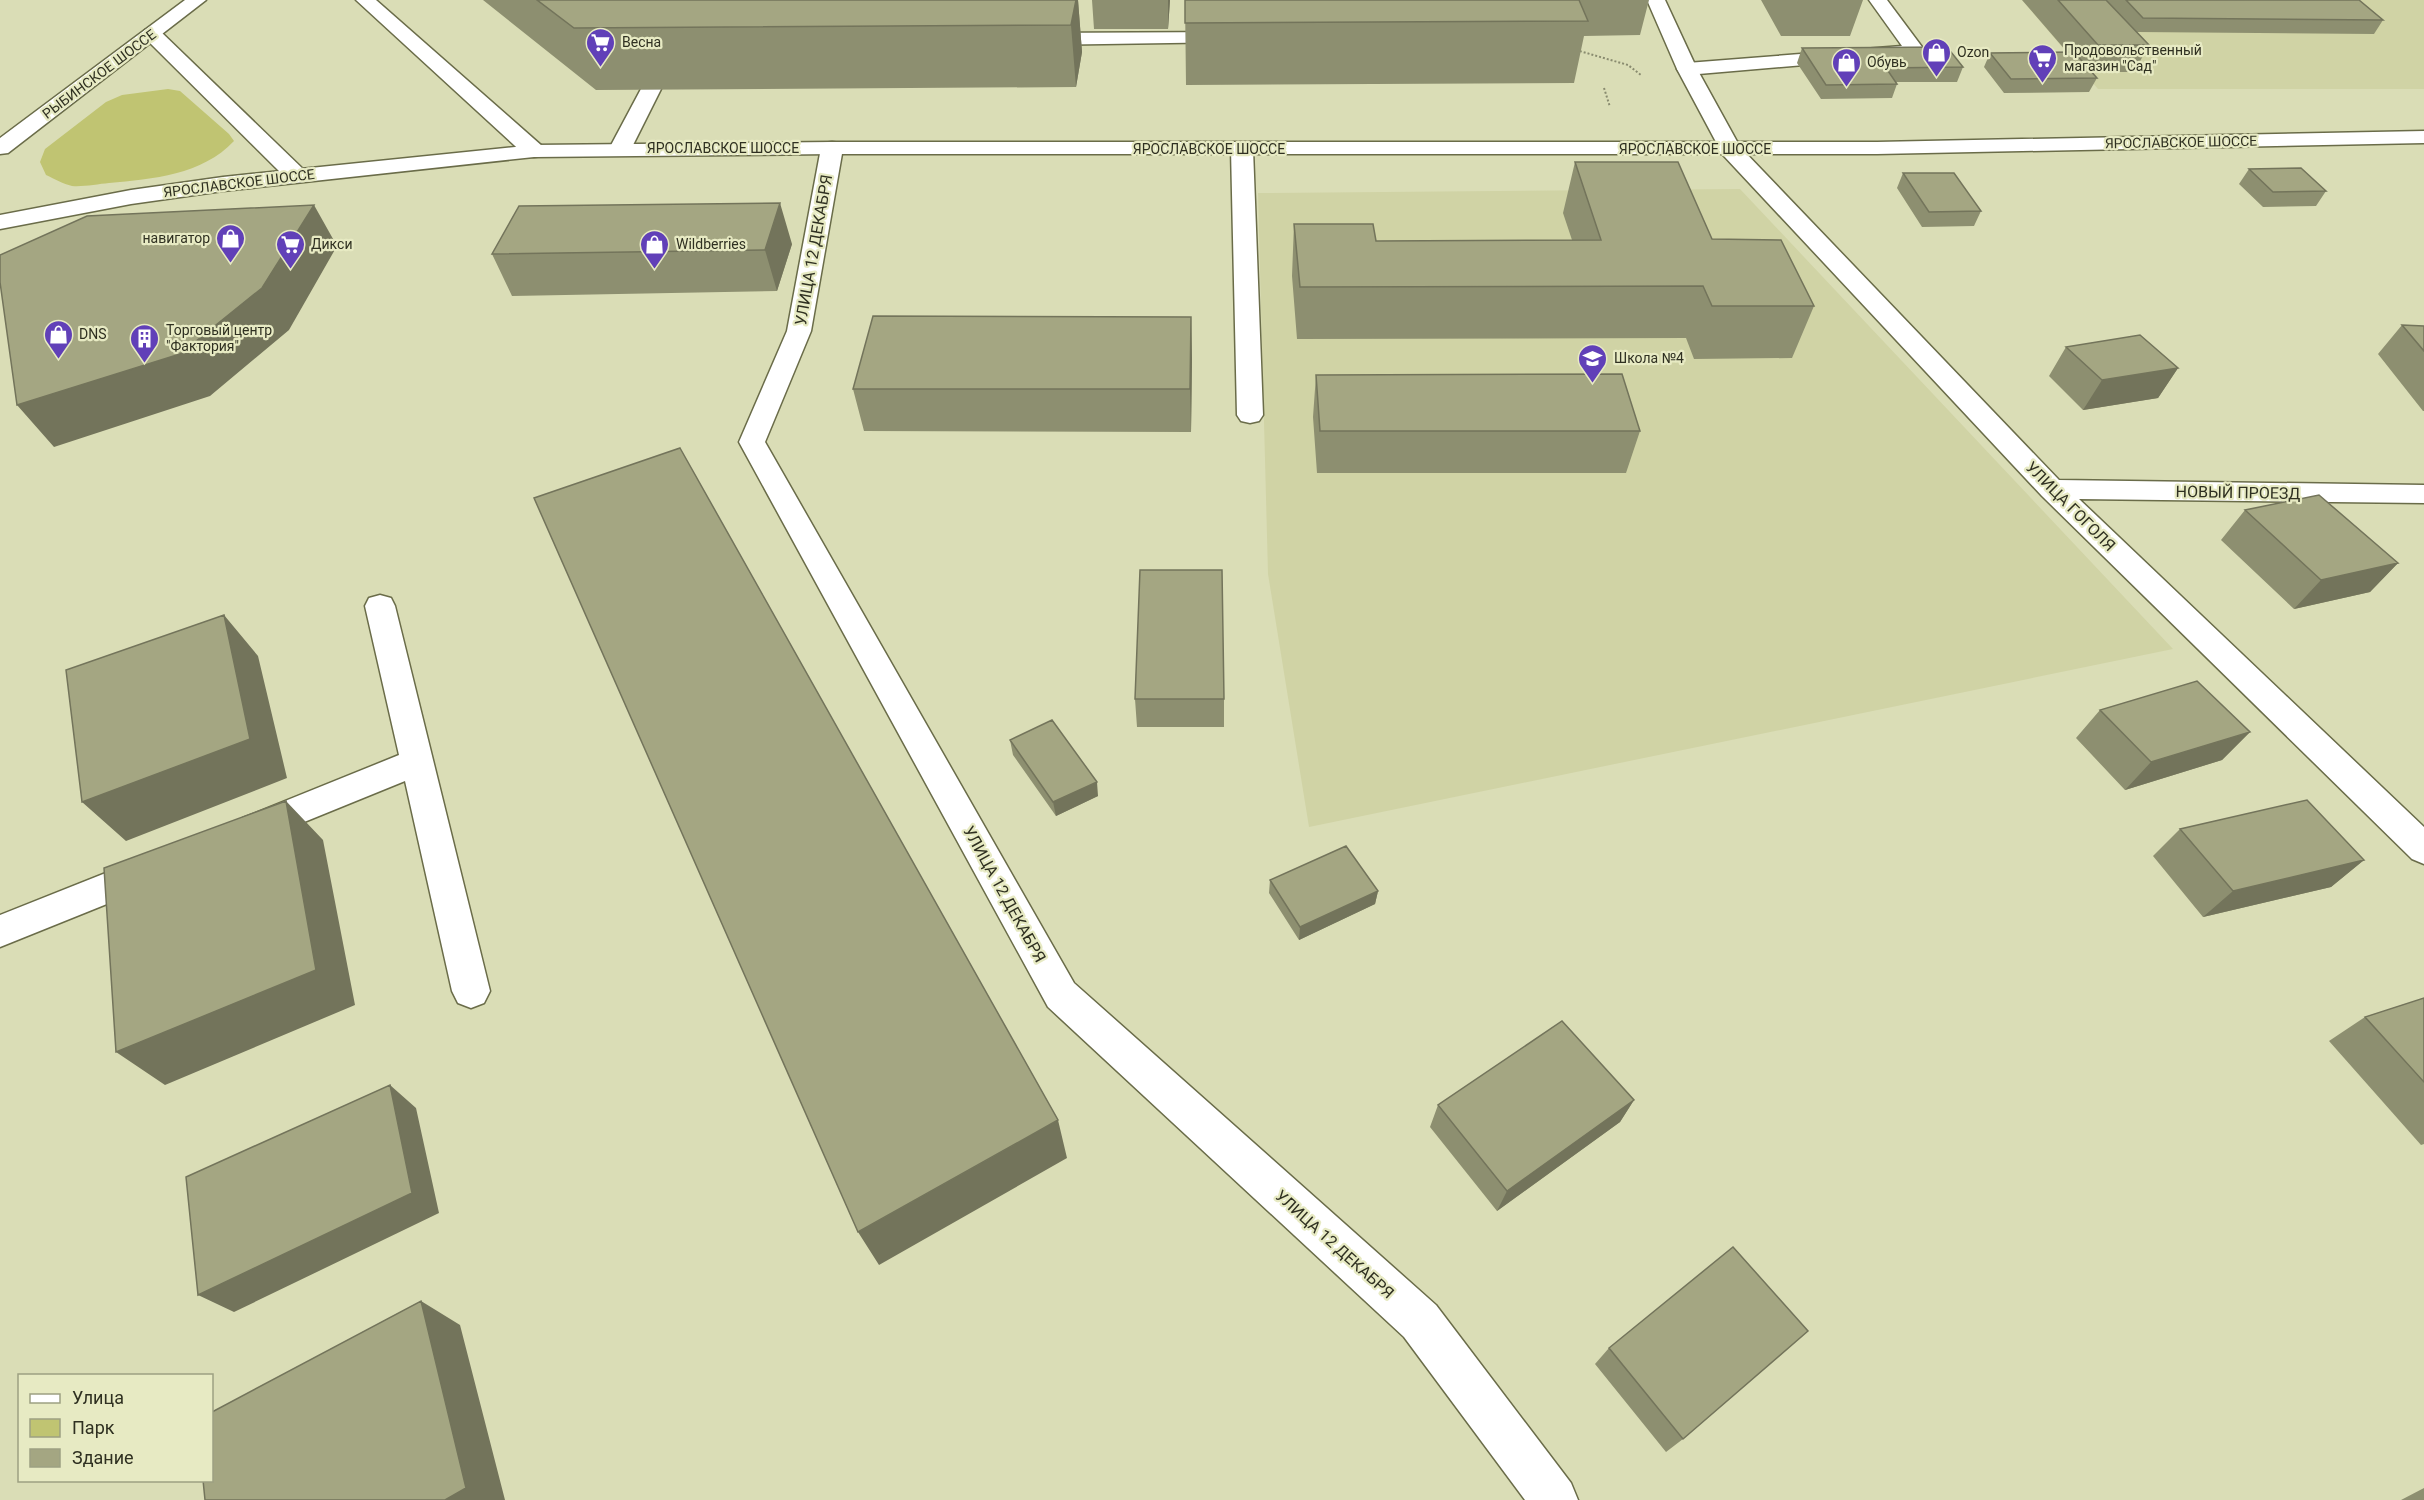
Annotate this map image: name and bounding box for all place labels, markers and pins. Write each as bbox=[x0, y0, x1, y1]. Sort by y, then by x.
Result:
supermarket icon: Весна bbox=[585, 26, 617, 68]
place label: Весна bbox=[622, 34, 661, 50]
shop icon: Ozon bbox=[1920, 36, 1952, 78]
supermarket icon: Продовольственный магазин "Сад" bbox=[2027, 42, 2059, 84]
place label: Продовольственный магазин "Сад" bbox=[2064, 42, 2202, 74]
place label: Ozon bbox=[1957, 44, 1989, 60]
shop icon: Обувь bbox=[1830, 46, 1862, 88]
place label: Обувь bbox=[1867, 54, 1907, 70]
shop icon: навигатор bbox=[215, 222, 247, 264]
supermarket icon: Дикси bbox=[274, 228, 306, 270]
shop icon: Wildberries bbox=[639, 228, 671, 270]
place label: навигатор bbox=[143, 230, 210, 246]
place label: Дикси bbox=[311, 236, 352, 252]
place label: Wildberries bbox=[676, 236, 746, 252]
shop icon: DNS bbox=[42, 318, 74, 360]
building icon: Торговый центр "Фактория" bbox=[129, 322, 161, 364]
place label: Торговый центр "Фактория" bbox=[166, 322, 272, 354]
place label: DNS bbox=[79, 326, 107, 342]
school or university icon: Школа №4 bbox=[1577, 342, 1609, 384]
place label: Школа №4 bbox=[1614, 350, 1684, 366]

